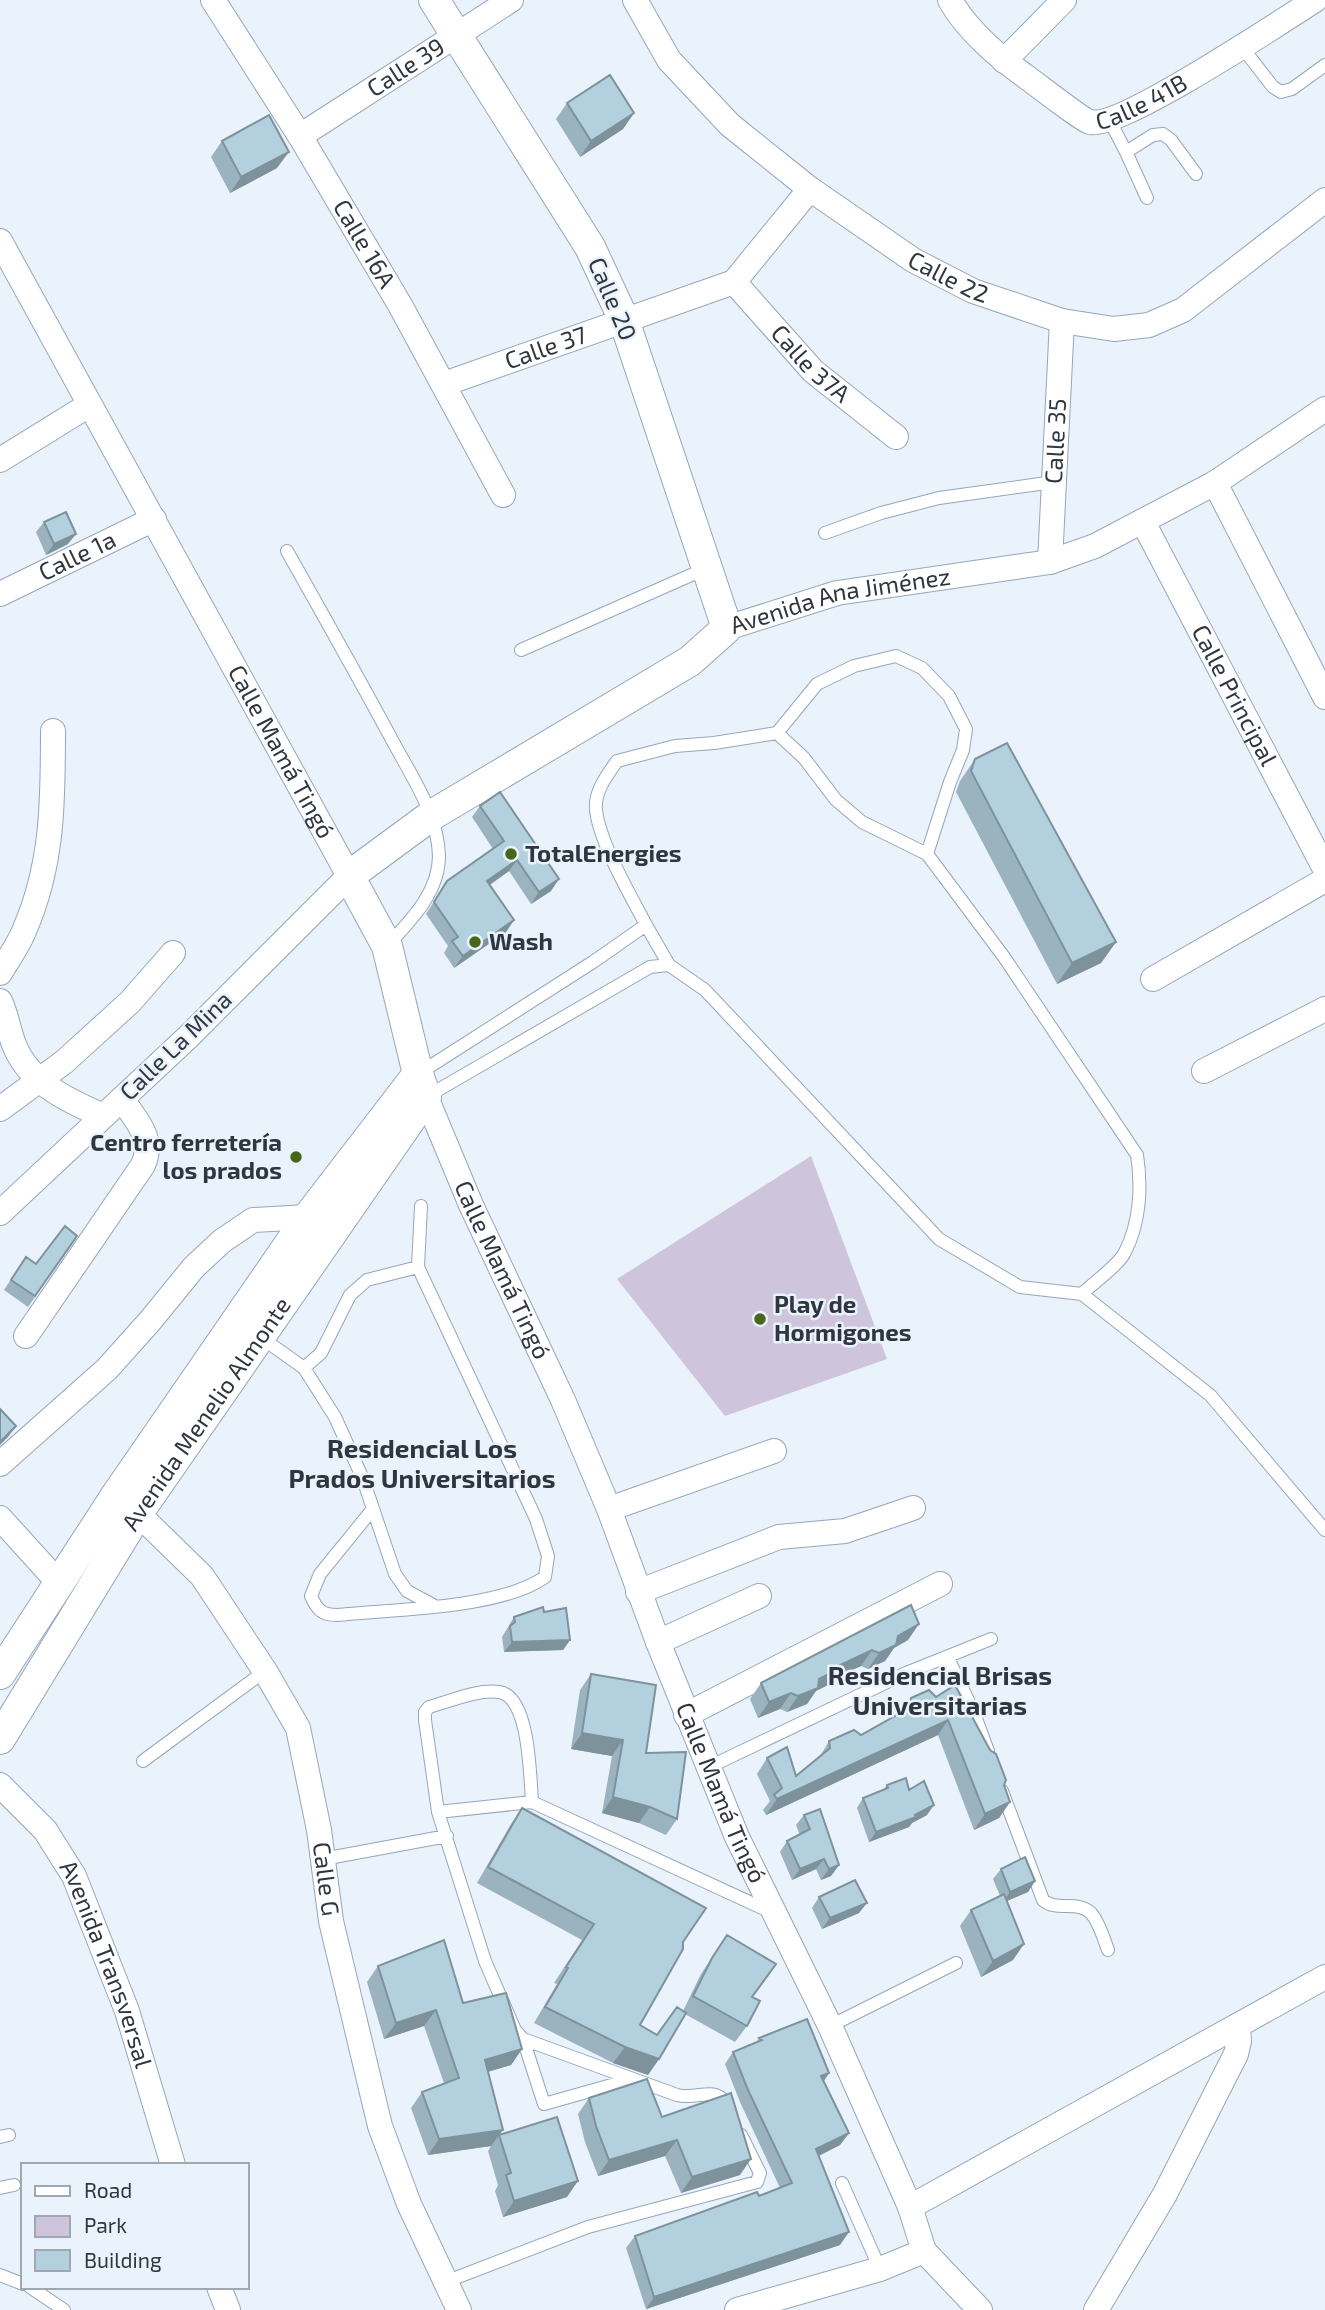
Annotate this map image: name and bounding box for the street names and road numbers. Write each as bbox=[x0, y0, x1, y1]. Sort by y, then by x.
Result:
street label: Calle 39 bbox=[361, 31, 449, 102]
street label: Calle 41B bbox=[1092, 67, 1192, 135]
street label: Calle 16A bbox=[328, 194, 403, 293]
street label: Calle 22 bbox=[904, 244, 992, 308]
street label: Calle 20 bbox=[583, 253, 644, 344]
street label: Calle 37A bbox=[766, 318, 856, 408]
street label: Calle 37 bbox=[500, 319, 590, 375]
street label: Calle 35 bbox=[1038, 398, 1071, 485]
street label: Calle 1a bbox=[33, 524, 120, 586]
street label: Avenida Ana Jiménez bbox=[726, 561, 952, 639]
street label: Calle Principal bbox=[1187, 619, 1284, 770]
street label: Calle Mamá Tingó bbox=[223, 659, 341, 843]
street label: Calle La Mina bbox=[113, 984, 237, 1105]
street label: Calle Mamá Tingó bbox=[449, 1176, 557, 1363]
street label: Avenida Menelio Almonte bbox=[115, 1291, 296, 1535]
street label: Calle Mamá Tingó bbox=[671, 1698, 773, 1887]
street label: Calle G bbox=[308, 1840, 346, 1918]
street label: Avenida Transversal bbox=[55, 1854, 159, 2071]

